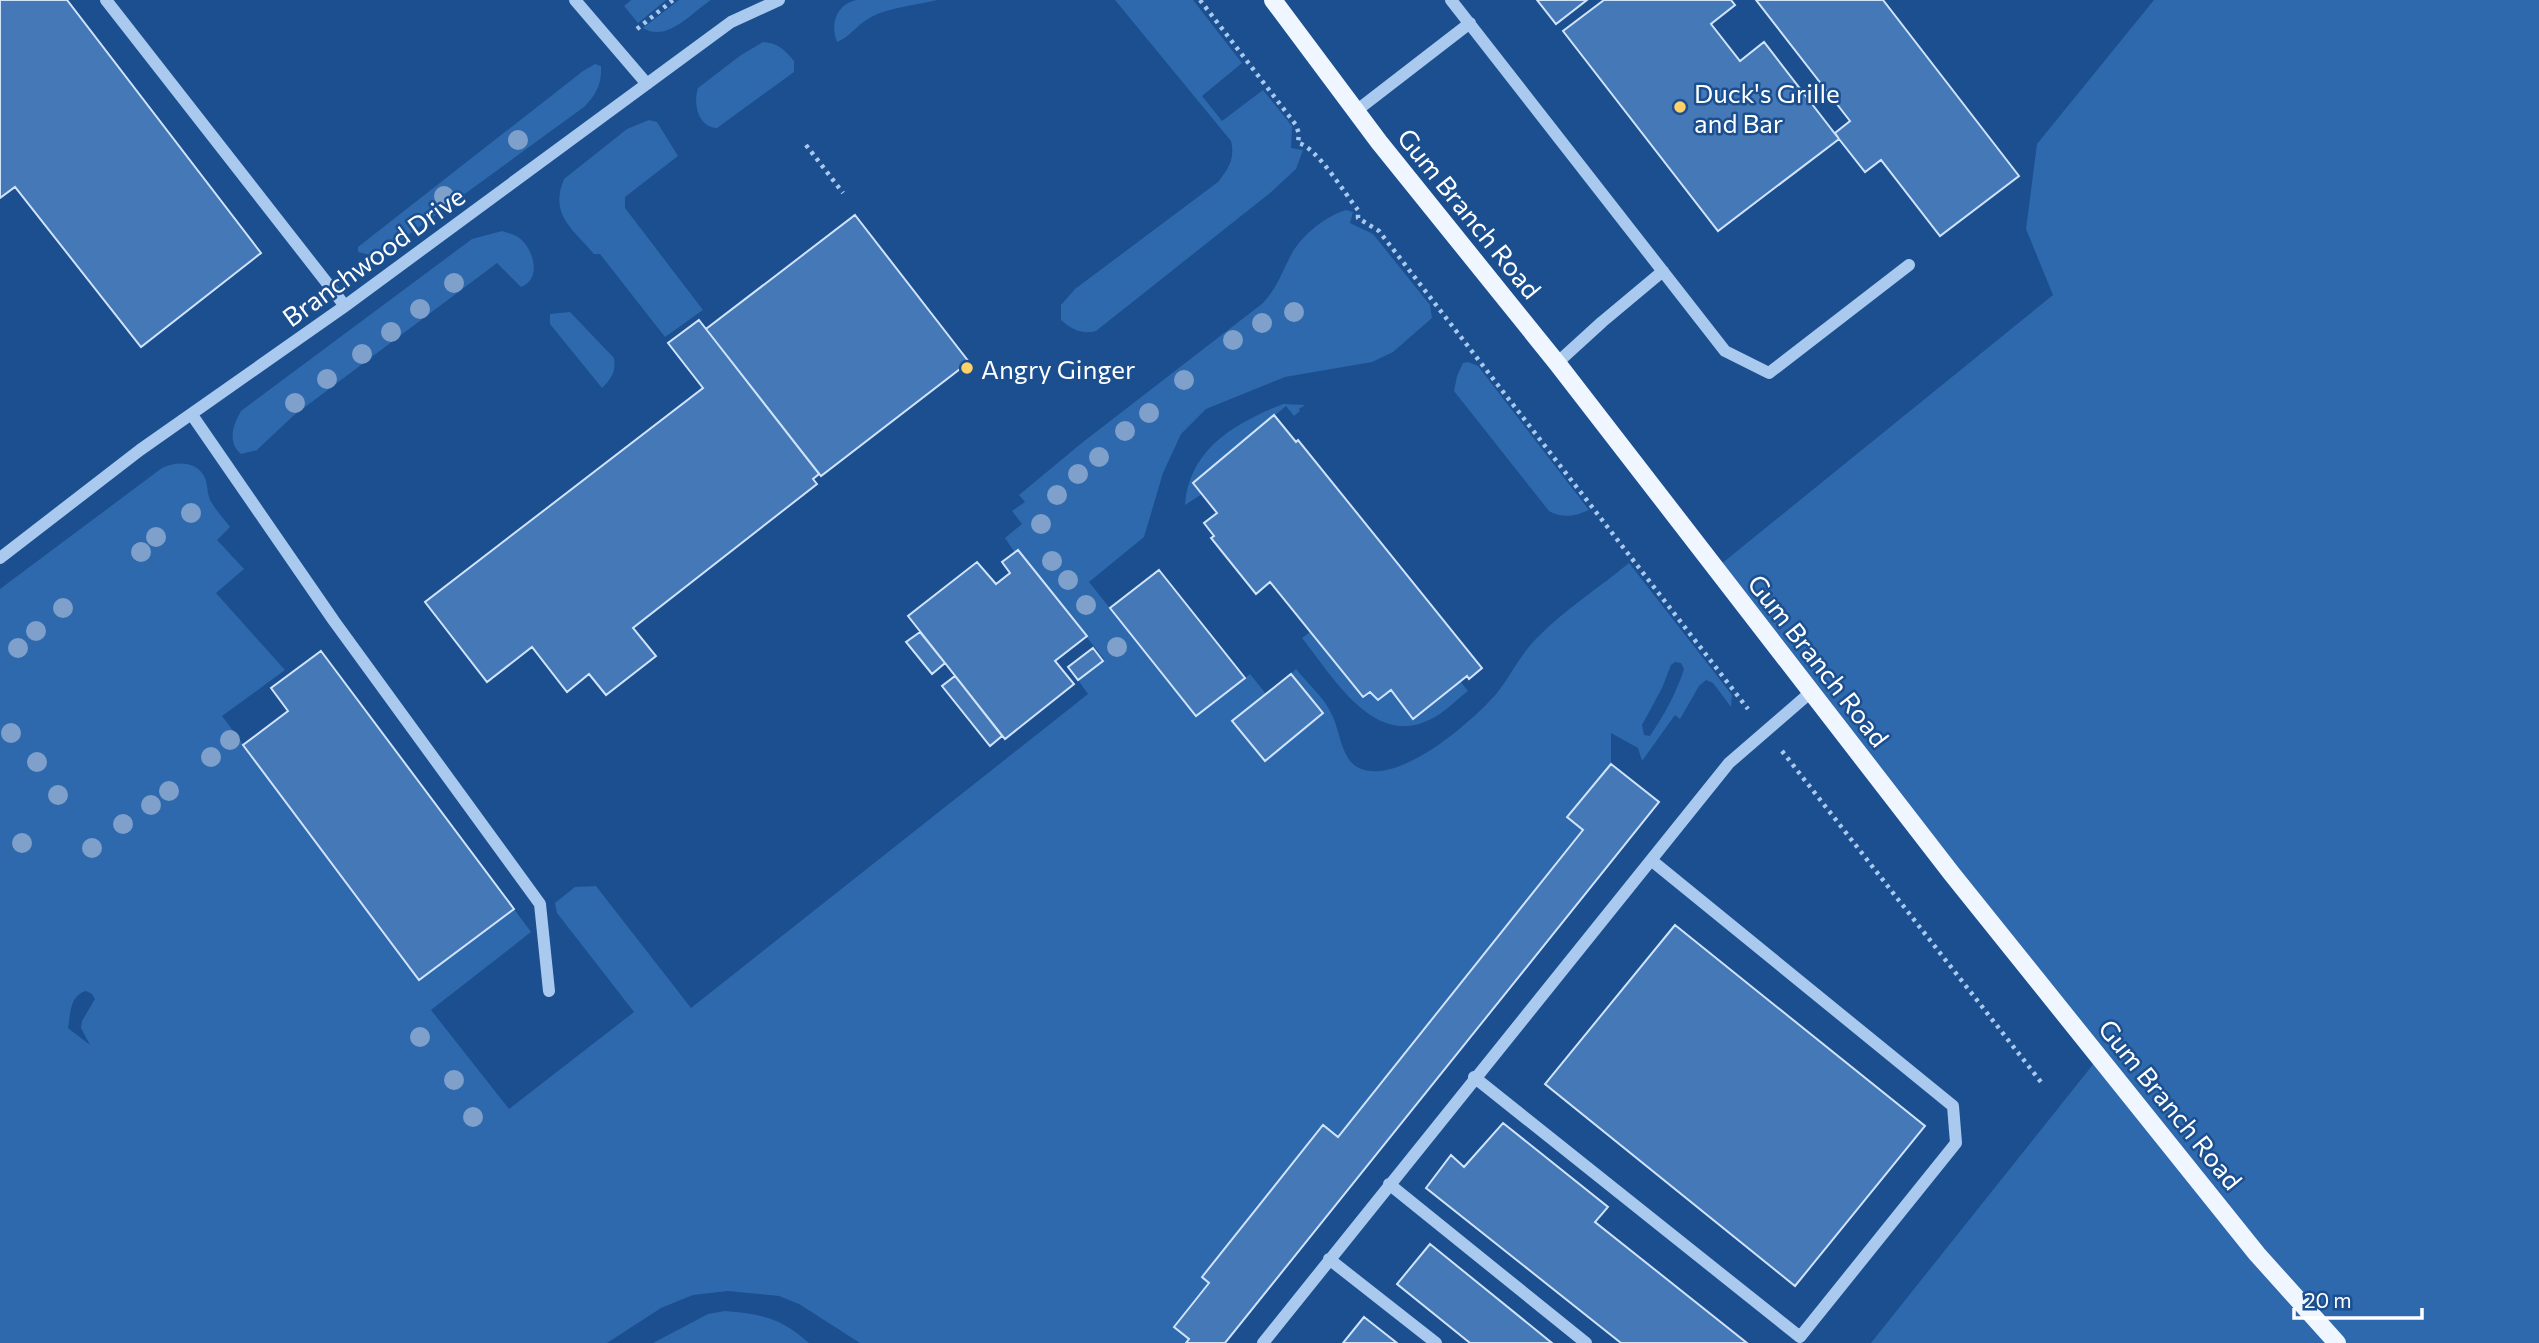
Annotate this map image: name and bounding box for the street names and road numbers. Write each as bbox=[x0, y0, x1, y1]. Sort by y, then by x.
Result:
street label: Gum Branch Road bbox=[1392, 122, 1548, 304]
street label: Branchwood Drive bbox=[276, 180, 470, 332]
street label: Gum Branch Road bbox=[1742, 568, 1896, 752]
street label: Gum Branch Road bbox=[2093, 1013, 2249, 1195]

